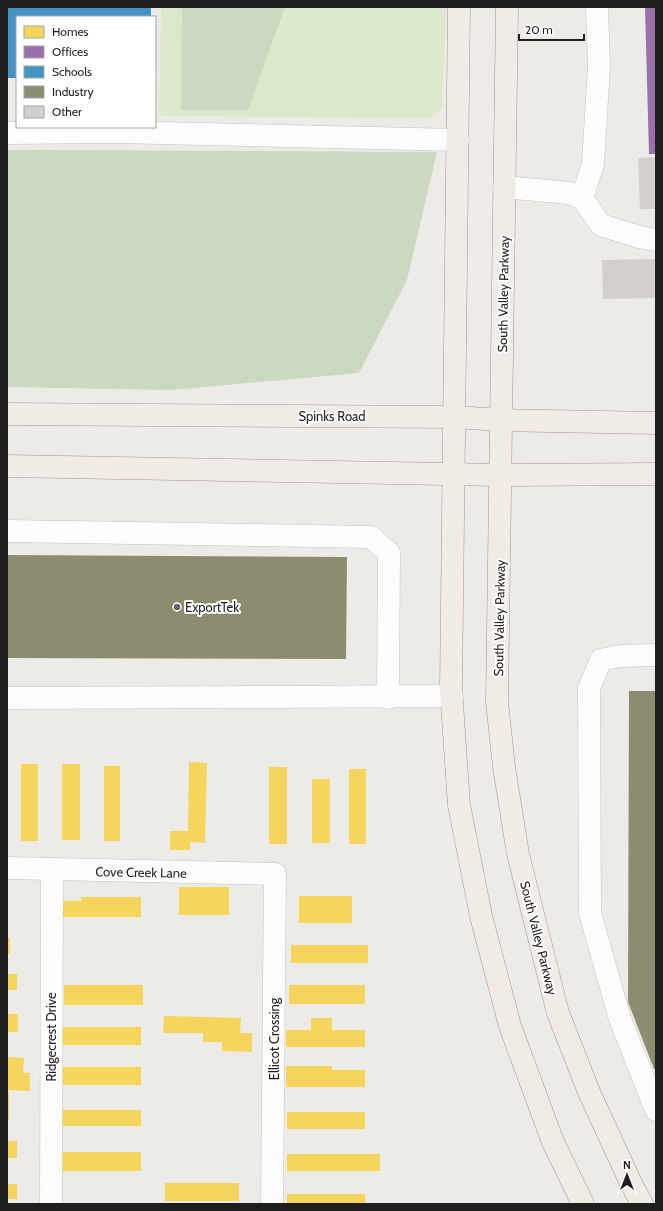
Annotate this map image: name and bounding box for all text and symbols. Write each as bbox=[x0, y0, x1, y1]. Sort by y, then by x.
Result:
legend bbox=[16, 16, 156, 128]
scale bar bbox=[519, 16, 584, 42]
text: 20 m bbox=[525, 22, 553, 37]
text: Homes bbox=[52, 24, 89, 39]
text: Offices bbox=[52, 44, 88, 59]
text: Schools bbox=[52, 64, 92, 79]
text: Industry bbox=[52, 84, 93, 99]
text: Other bbox=[52, 104, 82, 119]
street label: South Valley Parkway bbox=[494, 235, 512, 353]
street label: Spinks Road bbox=[298, 408, 366, 424]
street label: South Valley Parkway bbox=[490, 559, 508, 677]
place label: ExportTek bbox=[185, 599, 239, 615]
marker: ExportTek bbox=[172, 602, 182, 612]
street label: Cove Creek Lane bbox=[95, 863, 187, 881]
street label: South Valley Parkway bbox=[517, 879, 561, 997]
street label: Ridgecrest Drive bbox=[43, 992, 59, 1082]
street label: Ellicot Crossing bbox=[266, 997, 282, 1080]
north arrow bbox=[607, 1155, 647, 1195]
text: N bbox=[623, 1158, 631, 1172]

